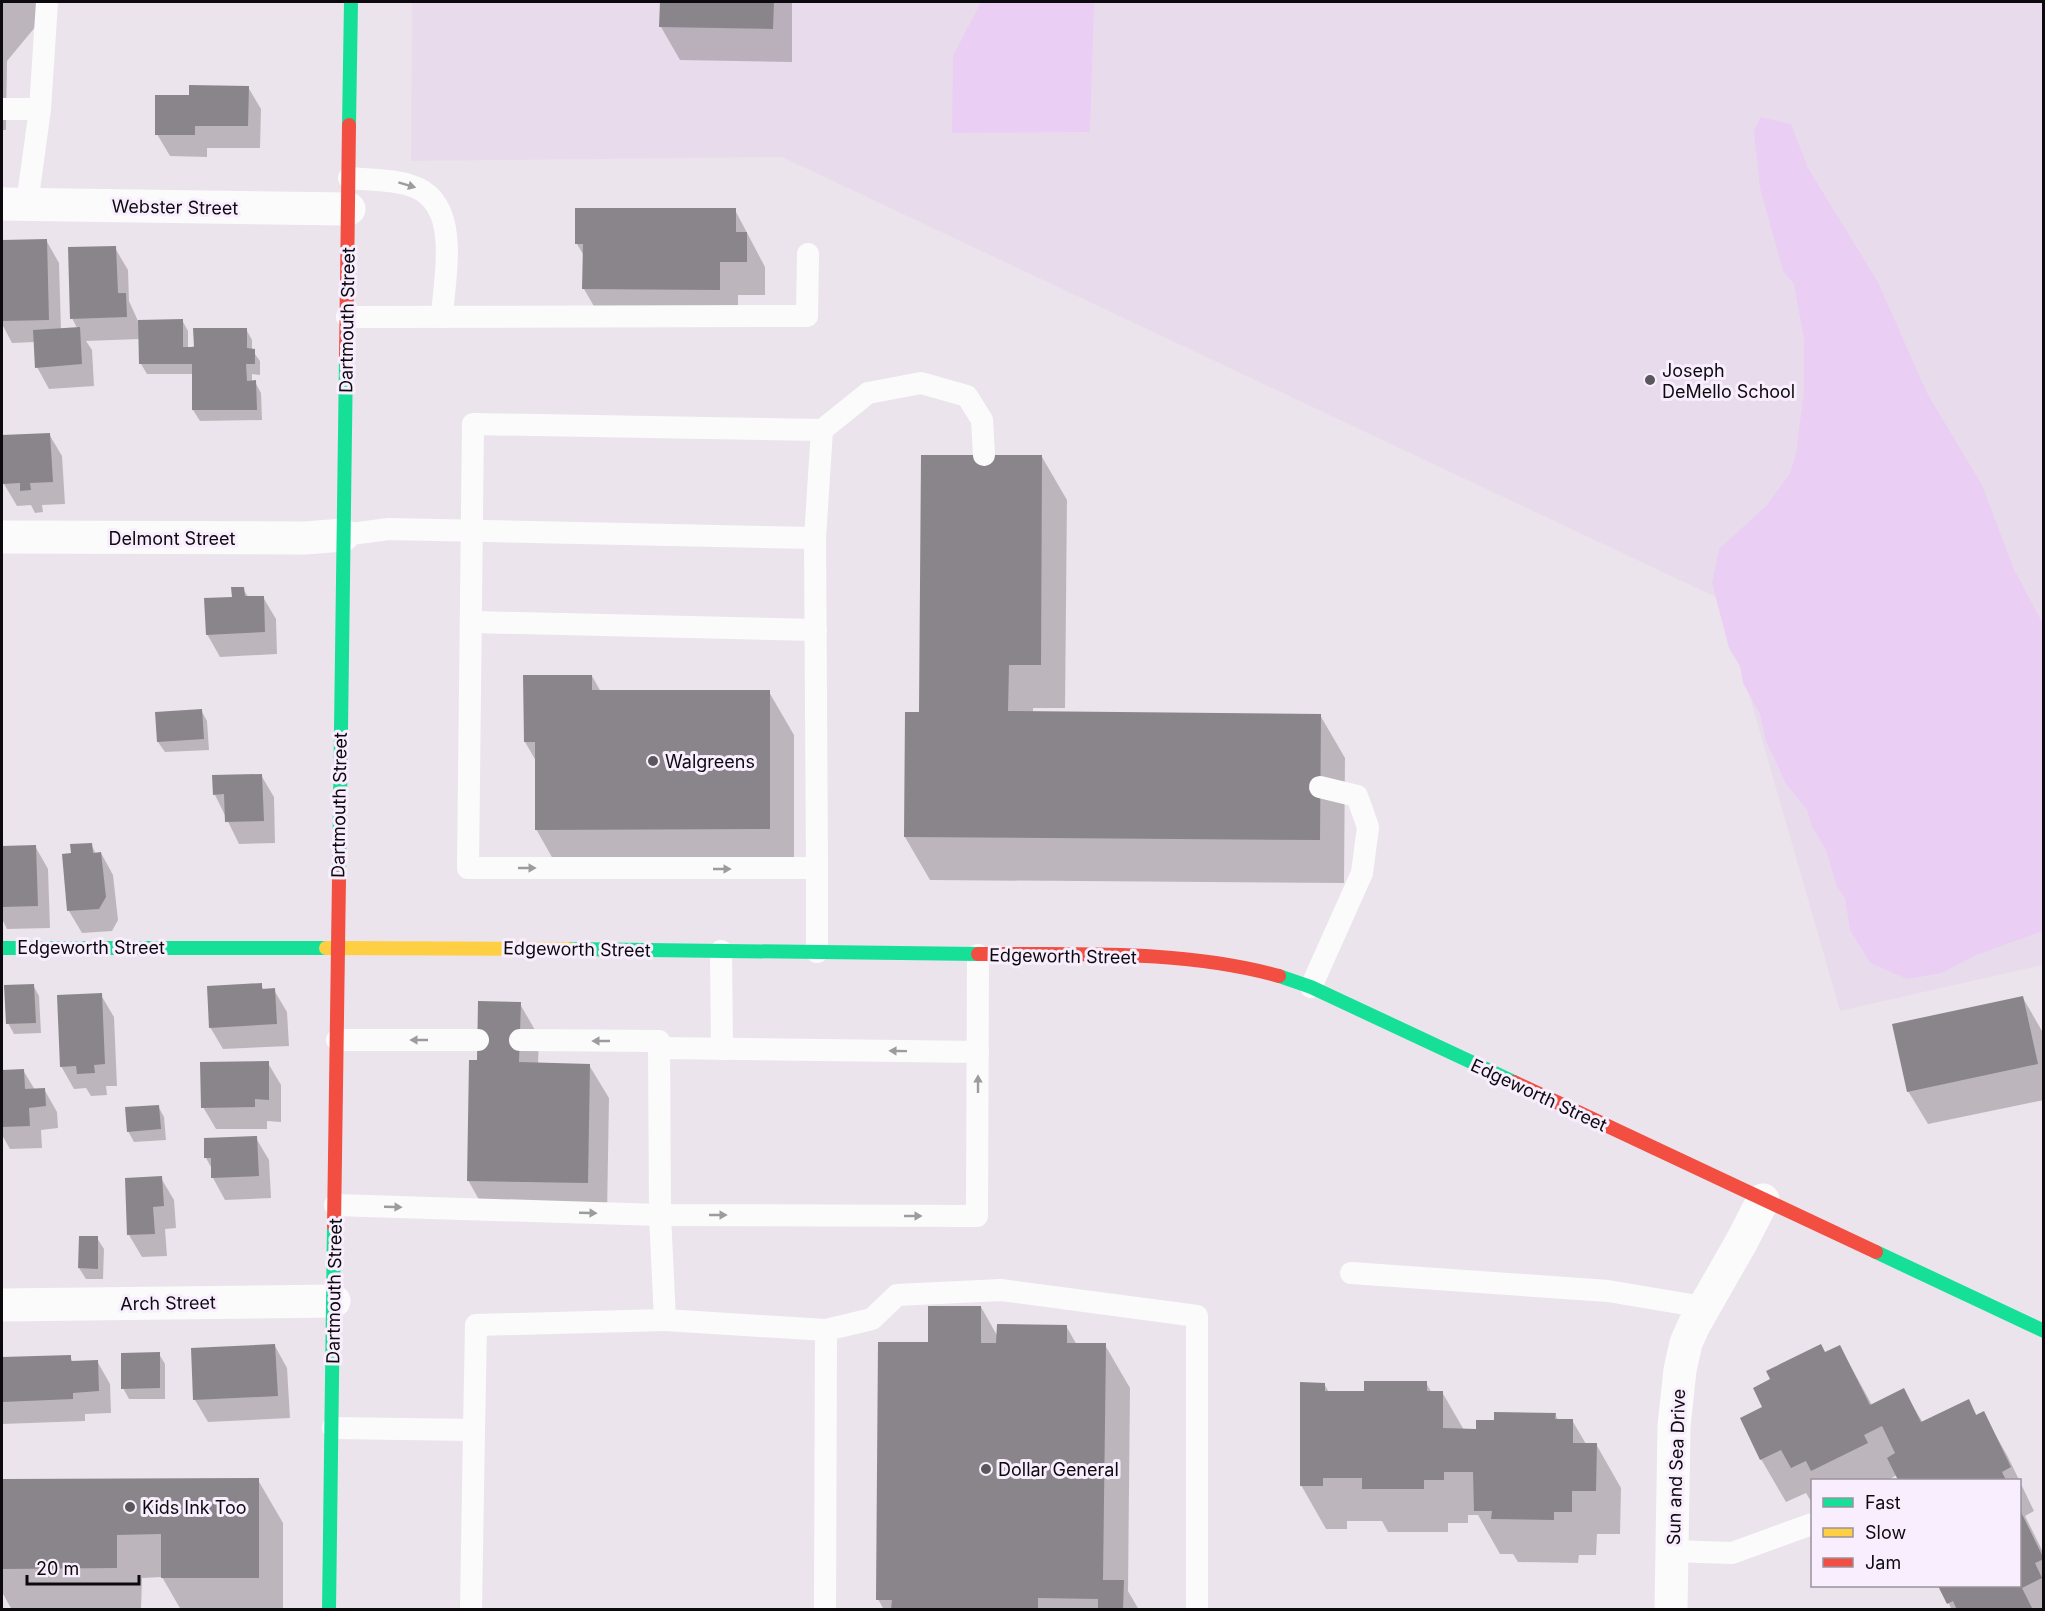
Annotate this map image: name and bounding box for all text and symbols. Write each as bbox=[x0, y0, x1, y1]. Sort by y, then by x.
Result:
one-way arrow bbox=[398, 181, 416, 190]
street label: Webster Street bbox=[111, 195, 239, 219]
street label: Dartmouth Street bbox=[335, 247, 359, 393]
place label: Joseph DeMello School bbox=[1662, 360, 1795, 402]
marker: Joseph DeMello School bbox=[1643, 373, 1657, 387]
street label: Delmont Street bbox=[109, 528, 235, 549]
street label: Dartmouth Street bbox=[327, 732, 351, 878]
place label: Walgreens bbox=[665, 751, 755, 772]
marker: Walgreens bbox=[646, 754, 660, 768]
one-way arrow bbox=[517, 863, 536, 873]
one-way arrow bbox=[712, 864, 731, 874]
street label: Edgeworth Street bbox=[17, 937, 165, 958]
street label: Edgeworth Street bbox=[503, 937, 651, 961]
street label: Edgeworth Street bbox=[989, 944, 1137, 968]
one-way arrow bbox=[410, 1035, 429, 1045]
one-way arrow bbox=[591, 1036, 610, 1046]
one-way arrow bbox=[889, 1046, 908, 1056]
street label: Edgeworth Street bbox=[1468, 1054, 1610, 1136]
one-way arrow bbox=[973, 1075, 982, 1094]
one-way arrow bbox=[384, 1202, 403, 1212]
one-way arrow bbox=[579, 1208, 598, 1217]
one-way arrow bbox=[709, 1210, 728, 1220]
one-way arrow bbox=[904, 1211, 923, 1221]
street label: Dartmouth Street bbox=[322, 1218, 346, 1364]
street label: Arch Street bbox=[120, 1292, 216, 1314]
street label: Sun and Sea Drive bbox=[1663, 1388, 1689, 1546]
place label: Dollar General bbox=[998, 1459, 1119, 1480]
marker: Dollar General bbox=[979, 1462, 993, 1476]
legend bbox=[1811, 1479, 2021, 1587]
text: Fast bbox=[1865, 1492, 1901, 1513]
place label: Kids Ink Too bbox=[142, 1497, 247, 1518]
marker: Kids Ink Too bbox=[123, 1500, 137, 1514]
text: Slow bbox=[1865, 1522, 1906, 1543]
scale bar bbox=[27, 1548, 140, 1586]
text: Jam bbox=[1865, 1552, 1901, 1573]
text: 20 m bbox=[36, 1558, 79, 1579]

